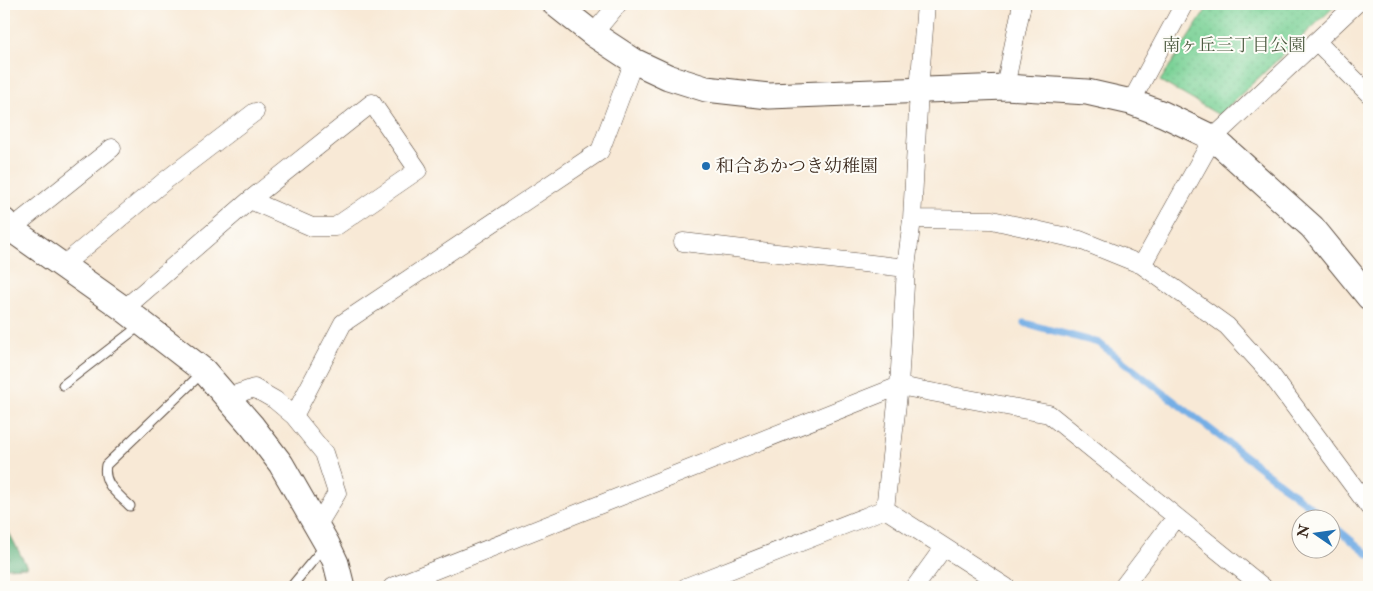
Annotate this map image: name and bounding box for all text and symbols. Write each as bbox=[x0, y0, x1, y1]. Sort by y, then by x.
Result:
park label: 南ヶ丘三丁目公園 bbox=[1162, 34, 1306, 57]
place label: 和合あかつき幼稚園 bbox=[716, 155, 878, 178]
marker: 和合あかつき幼稚園 bbox=[700, 160, 712, 172]
north arrow bbox=[1290, 508, 1340, 558]
text: N bbox=[1294, 523, 1314, 540]

